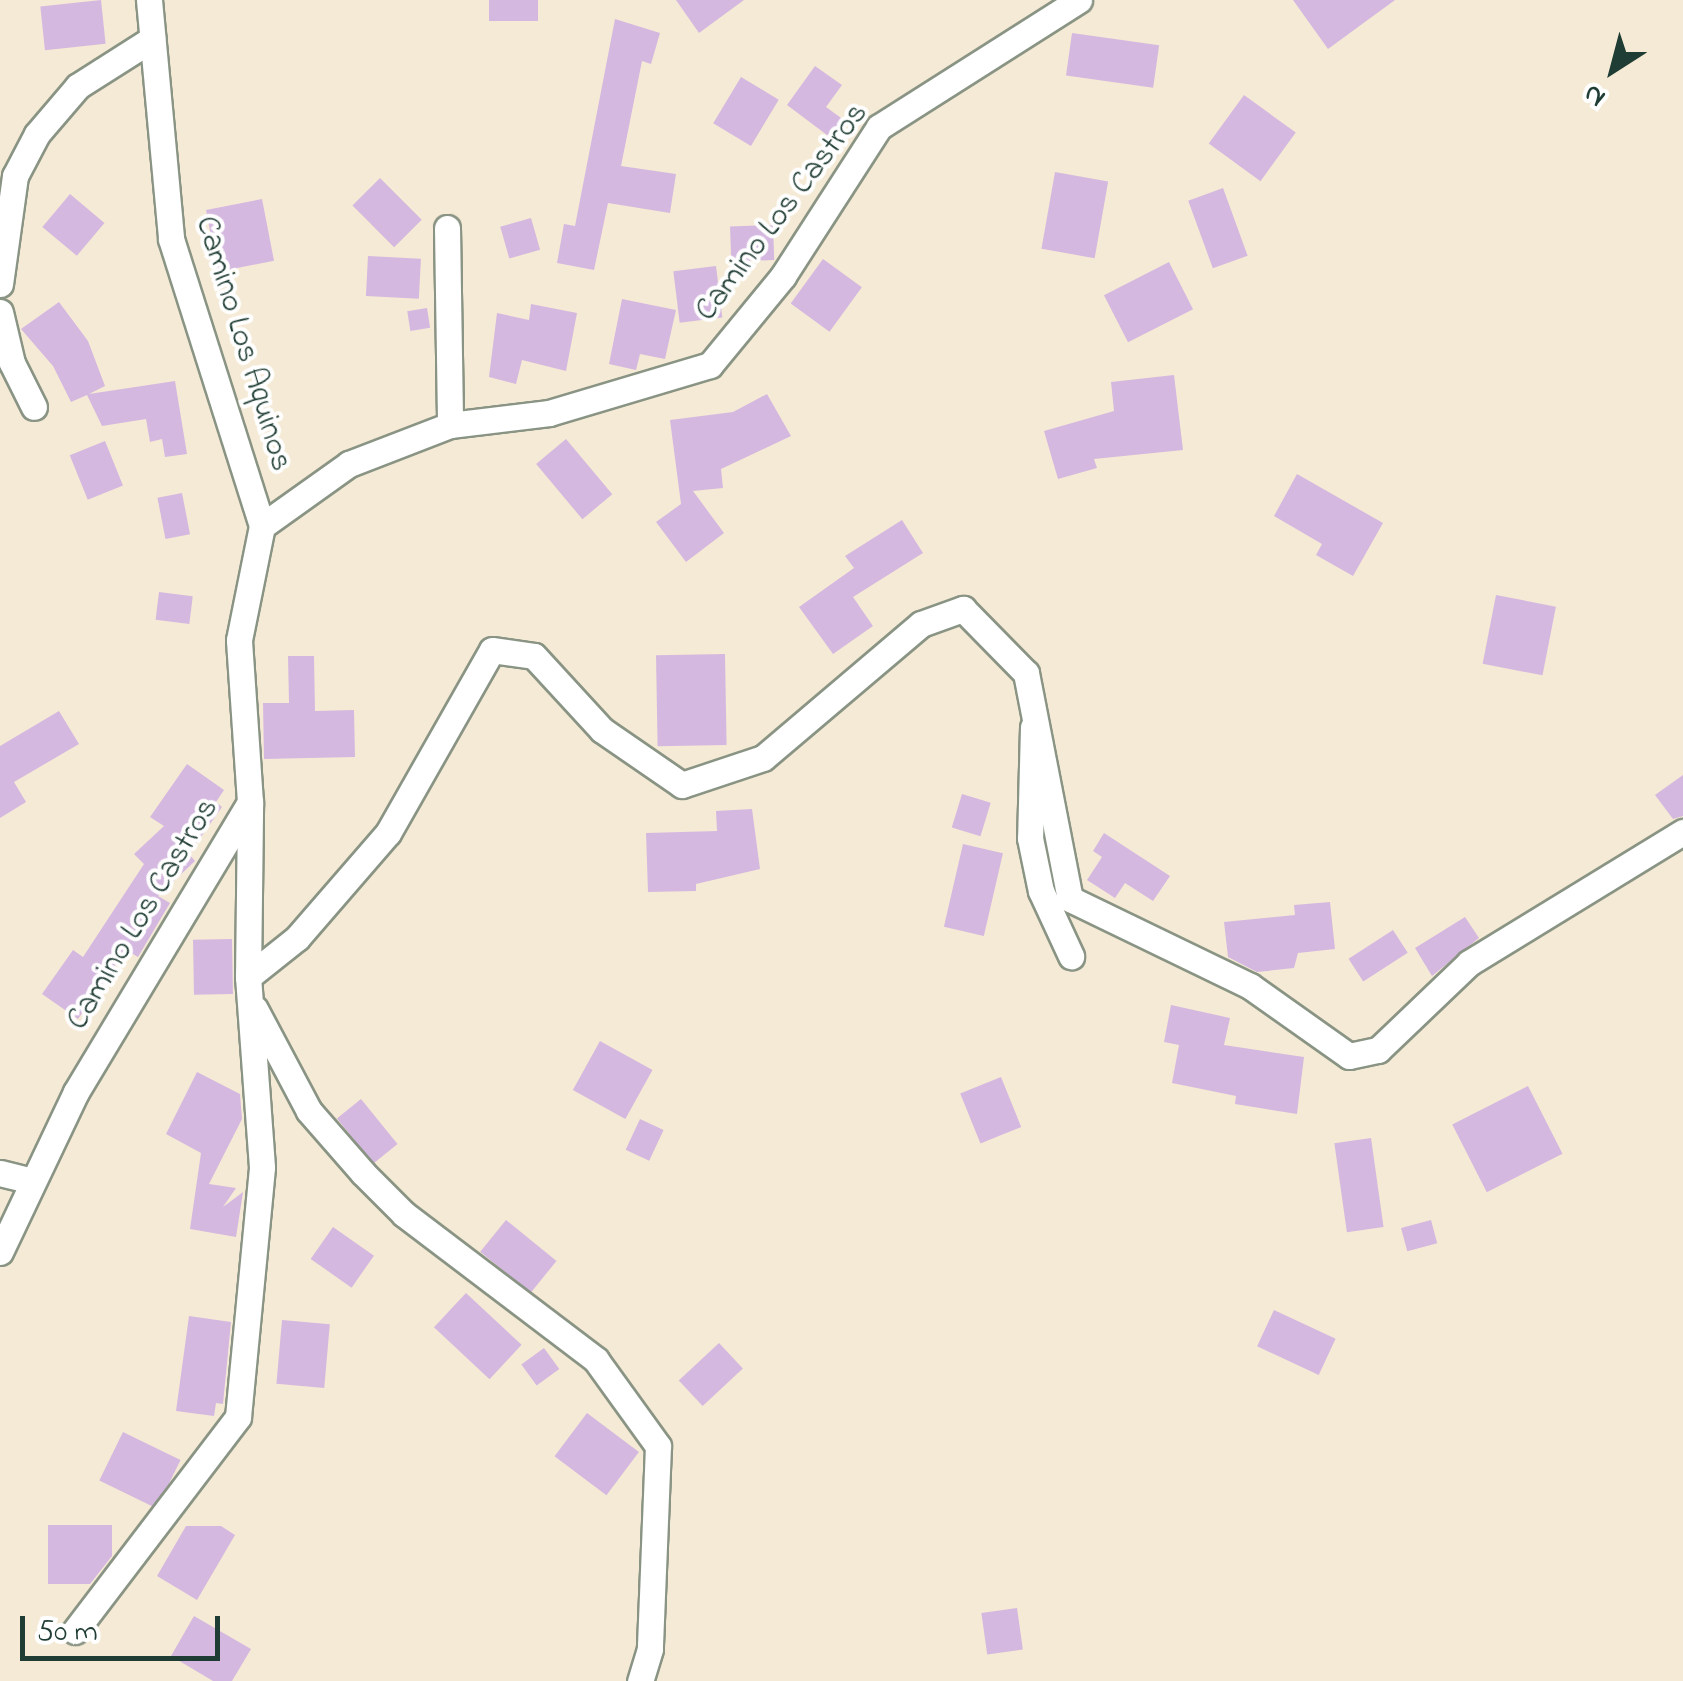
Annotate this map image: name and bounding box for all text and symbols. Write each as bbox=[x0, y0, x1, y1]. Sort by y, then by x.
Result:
north arrow bbox=[1563, 20, 1663, 120]
text: N bbox=[1575, 73, 1615, 117]
street label: Camino Los Castros bbox=[688, 96, 878, 330]
street label: Camino Los Aquinos bbox=[185, 212, 299, 476]
street label: Camino Los Castros bbox=[60, 792, 228, 1038]
scale bar bbox=[25, 1596, 225, 1658]
text: 50 m bbox=[37, 1611, 98, 1655]

